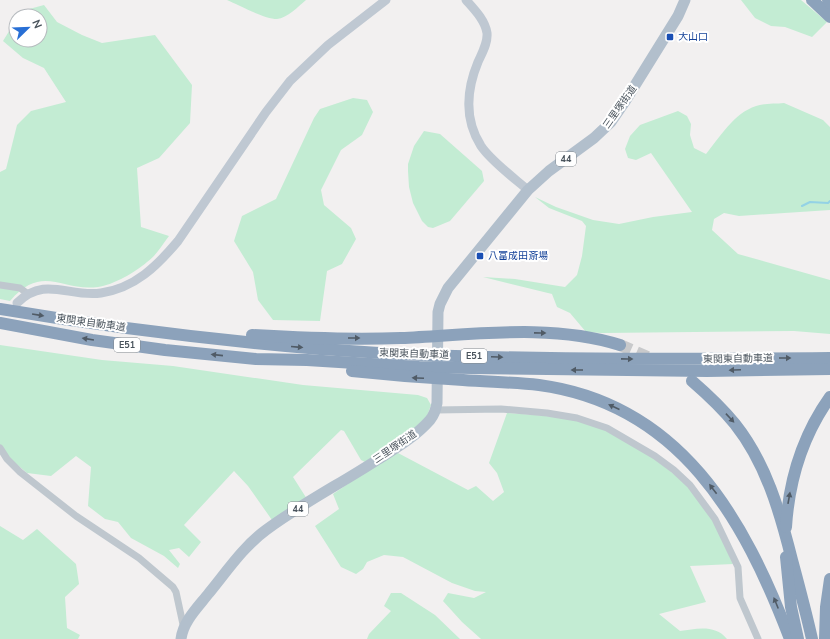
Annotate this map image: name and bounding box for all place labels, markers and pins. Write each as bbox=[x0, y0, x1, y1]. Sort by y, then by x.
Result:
place label: 大山口 bbox=[678, 30, 708, 44]
marker: 大山口 bbox=[665, 32, 675, 42]
place label: 八富成田斎場 bbox=[488, 249, 548, 263]
marker: 八富成田斎場 bbox=[475, 251, 485, 261]

